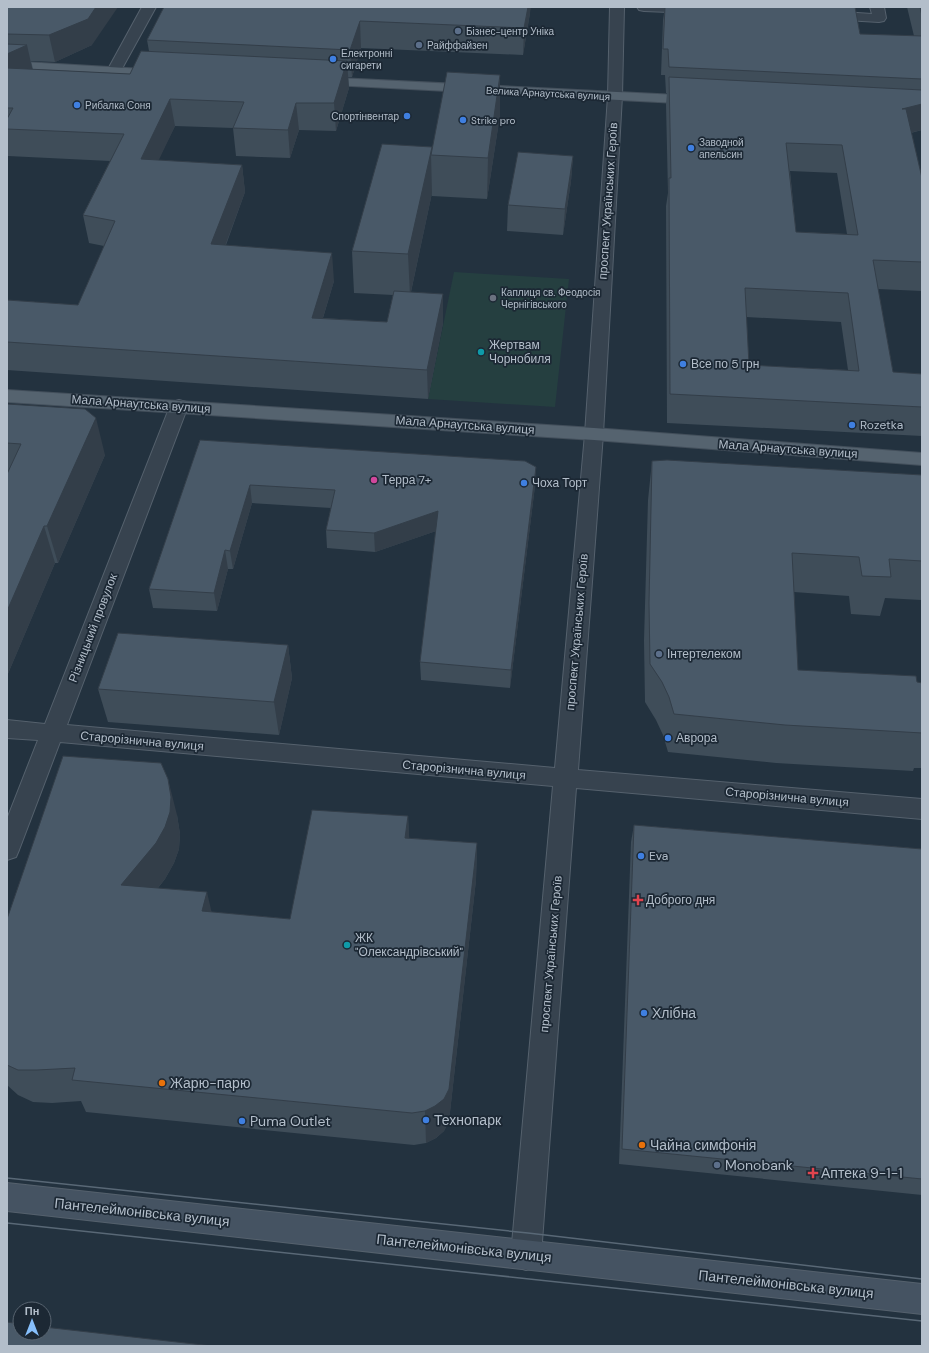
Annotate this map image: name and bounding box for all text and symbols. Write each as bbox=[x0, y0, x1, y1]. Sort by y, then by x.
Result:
place label: Бізнес-центр Уніка bbox=[466, 25, 555, 38]
marker: Бізнес-центр Уніка bbox=[453, 26, 463, 36]
place label: Райффайзен bbox=[427, 39, 488, 52]
marker: Райффайзен bbox=[414, 40, 424, 50]
place label: Електронні сигарети bbox=[341, 47, 393, 72]
marker: Електронні сигарети bbox=[328, 54, 338, 64]
street label: Велика Арнаутська вулиця bbox=[486, 84, 610, 103]
place label: Рибалка Соня bbox=[85, 99, 151, 112]
marker: Рибалка Соня bbox=[72, 100, 82, 110]
place label: Спортінвентар bbox=[331, 110, 399, 123]
marker: Спортінвентар bbox=[402, 111, 412, 121]
place label: Strike pro bbox=[471, 114, 516, 127]
marker: Strike pro bbox=[458, 115, 468, 125]
street label: проспект Українських Героїв bbox=[595, 122, 621, 280]
place label: Заводной апельсин bbox=[699, 136, 744, 161]
marker: Заводной апельсин bbox=[686, 143, 696, 153]
place label: Каплиця св. Феодосія Чернігівського bbox=[501, 286, 601, 311]
marker: Каплиця св. Феодосія Чернігівського bbox=[488, 293, 498, 303]
place label: Жертвам Чорнобиля bbox=[489, 337, 551, 367]
marker: Жертвам Чорнобиля bbox=[476, 347, 486, 357]
place label: Все по 5 грн bbox=[691, 356, 759, 372]
marker: Все по 5 грн bbox=[678, 359, 688, 369]
street label: Мала Арнаутська вулиця bbox=[71, 391, 211, 417]
street label: Мала Арнаутська вулиця bbox=[395, 412, 535, 438]
place label: Rozetka bbox=[860, 417, 903, 433]
marker: Rozetka bbox=[847, 420, 857, 430]
street label: Мала Арнаутська вулиця bbox=[718, 436, 858, 462]
place label: Терра 7+ bbox=[382, 472, 432, 488]
marker: Терра 7+ bbox=[369, 475, 379, 485]
place label: Чоха Торт bbox=[532, 475, 588, 491]
marker: Чоха Торт bbox=[519, 478, 529, 488]
street label: проспект Українських Героїв bbox=[562, 553, 592, 711]
street label: Різницький провулок bbox=[65, 571, 121, 685]
place label: Інтертелеком bbox=[667, 646, 741, 662]
marker: Інтертелеком bbox=[654, 649, 664, 659]
street label: Старорізнична вулиця bbox=[80, 728, 204, 754]
place label: Аврора bbox=[676, 730, 717, 746]
marker: Аврора bbox=[663, 733, 673, 743]
street label: Старорізнична вулиця bbox=[402, 757, 526, 783]
street label: Старорізнична вулиця bbox=[725, 784, 849, 810]
place label: Eva bbox=[649, 848, 668, 864]
marker: Eva bbox=[636, 851, 646, 861]
street label: проспект Українських Героїв bbox=[536, 875, 566, 1033]
place label: Доброго дня bbox=[646, 892, 715, 908]
marker: Доброго дня bbox=[633, 895, 643, 905]
place label: ЖК "Олександрівський" bbox=[355, 930, 464, 960]
marker: ЖК "Олександрівський" bbox=[342, 940, 352, 950]
place label: Хлібна bbox=[652, 1004, 696, 1022]
marker: Хлібна bbox=[639, 1008, 649, 1018]
place label: Жарю-парю bbox=[170, 1074, 250, 1092]
marker: Жарю-парю bbox=[157, 1078, 167, 1088]
place label: Технопарк bbox=[434, 1111, 502, 1129]
place label: Puma Outlet bbox=[250, 1112, 331, 1130]
marker: Технопарк bbox=[421, 1115, 431, 1125]
marker: Puma Outlet bbox=[237, 1116, 247, 1126]
place label: Чайна симфонія bbox=[650, 1136, 756, 1154]
marker: Чайна симфонія bbox=[637, 1140, 647, 1150]
place label: Monobank bbox=[725, 1156, 793, 1174]
marker: Monobank bbox=[712, 1160, 722, 1170]
place label: Аптека 9-1-1 bbox=[821, 1164, 903, 1182]
marker: Аптека 9-1-1 bbox=[808, 1168, 818, 1178]
street label: Пантелеймонівська вулиця bbox=[53, 1194, 231, 1230]
street label: Пантелеймонівська вулиця bbox=[375, 1230, 553, 1266]
street label: Пантелеймонівська вулиця bbox=[697, 1266, 875, 1302]
north arrow bbox=[12, 1301, 52, 1341]
text: Пн bbox=[25, 1304, 39, 1318]

